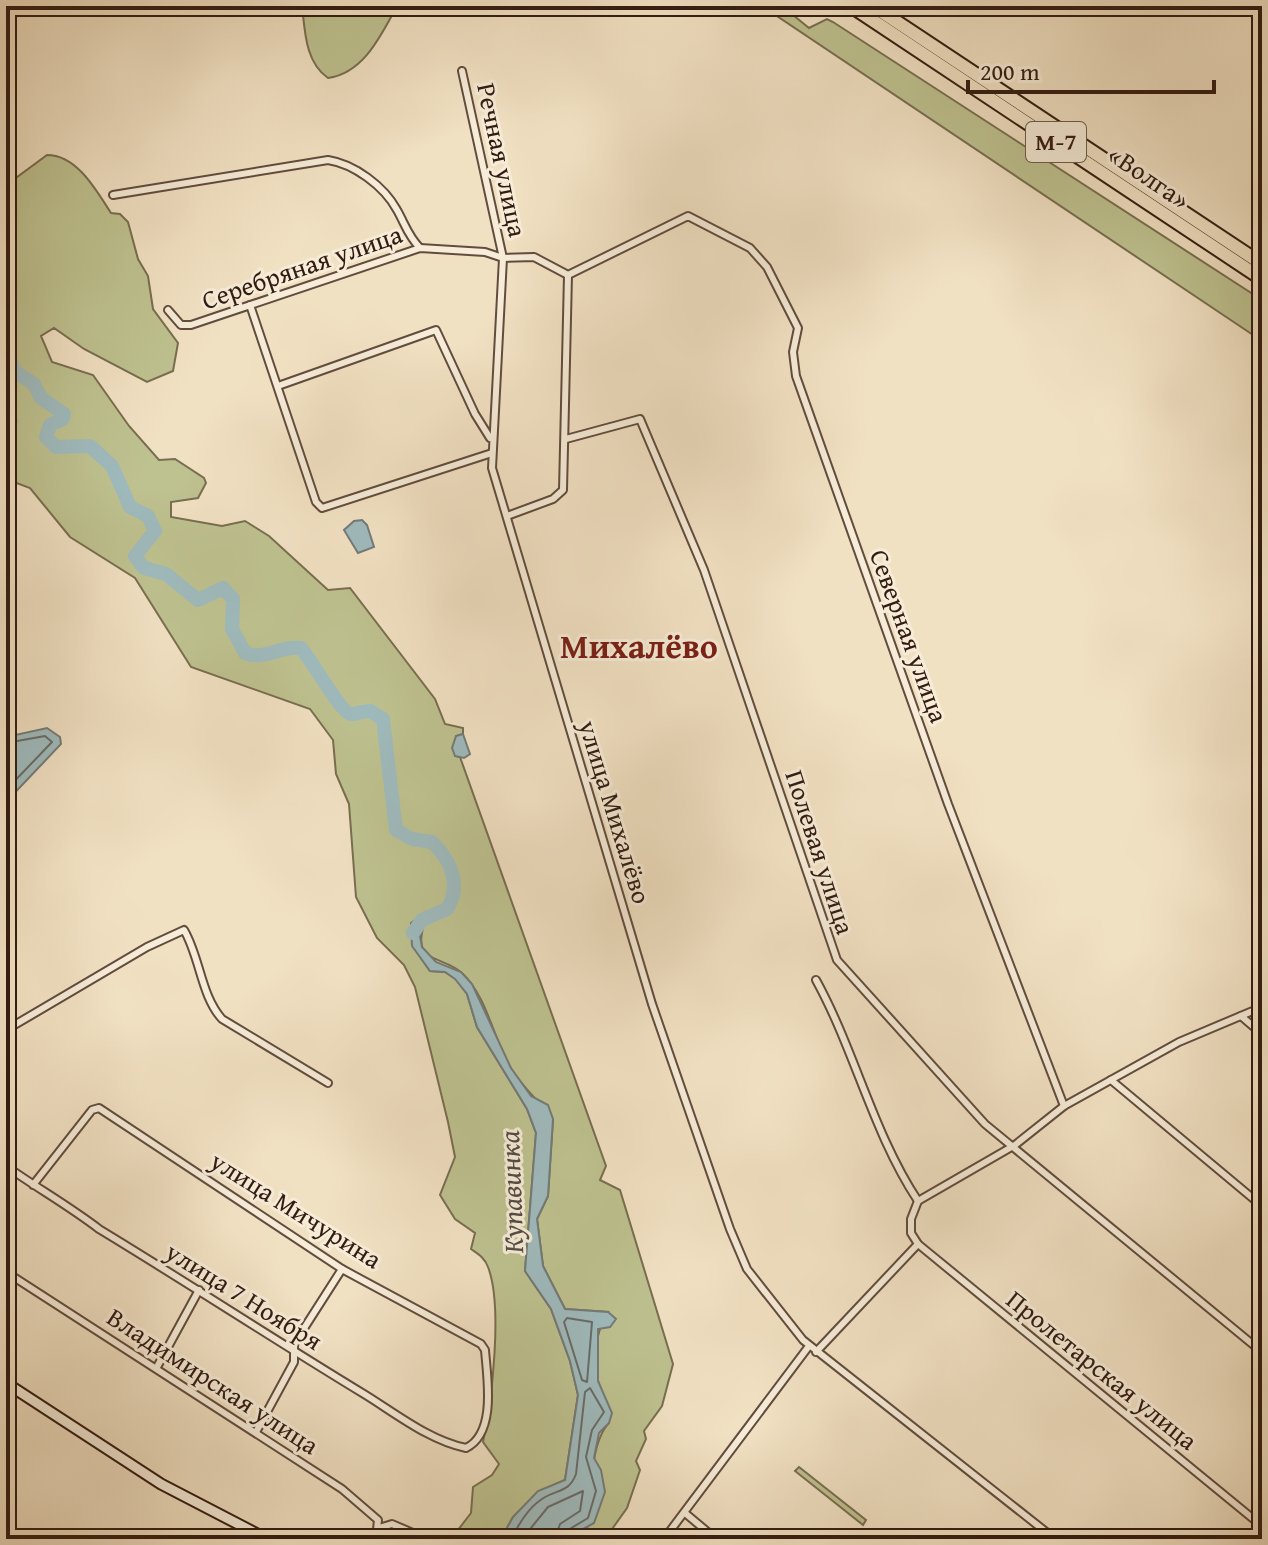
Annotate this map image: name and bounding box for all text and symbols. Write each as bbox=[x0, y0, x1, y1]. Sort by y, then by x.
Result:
scale bar bbox=[968, 44, 1214, 94]
text: 200 m bbox=[980, 54, 1040, 89]
street label: Речная улица bbox=[467, 79, 538, 241]
road number: М-7 bbox=[1026, 122, 1086, 162]
street label: «Волга» bbox=[1100, 135, 1198, 218]
street label: Серебряная улица bbox=[196, 214, 408, 319]
street label: Северная улица bbox=[860, 544, 959, 728]
district label: Михалёво bbox=[560, 621, 718, 670]
street label: улица Михалёво bbox=[569, 714, 662, 908]
street label: Полевая улица bbox=[776, 765, 866, 940]
water label: Купавинка bbox=[488, 1130, 533, 1254]
street label: улица Мичурина bbox=[202, 1141, 390, 1278]
street label: улица 7 Ноября bbox=[157, 1231, 330, 1359]
street label: Пролетарская улица bbox=[998, 1280, 1207, 1459]
street label: Владимирская улица bbox=[100, 1297, 327, 1464]

